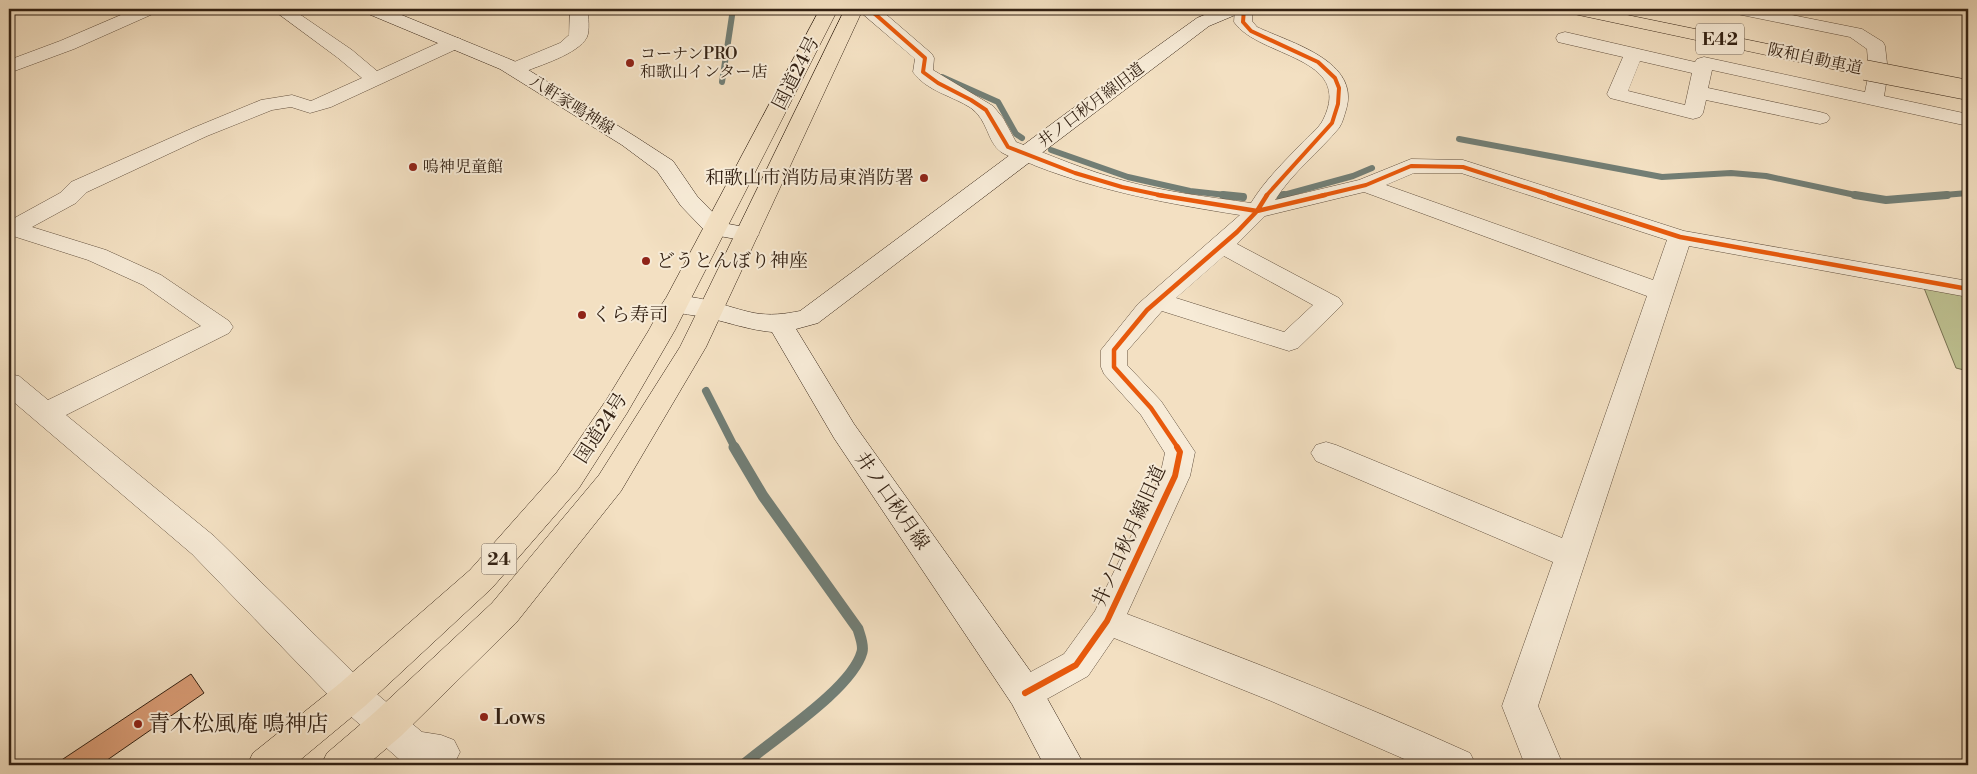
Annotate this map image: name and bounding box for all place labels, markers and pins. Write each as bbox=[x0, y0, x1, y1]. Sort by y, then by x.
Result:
place label: コーナンPRO 和歌山インター店 bbox=[640, 44, 767, 82]
marker: コーナンPRO 和歌山インター店 bbox=[624, 57, 636, 69]
place label: 嗚神児童館 bbox=[423, 157, 503, 177]
marker: 嗚神児童館 bbox=[407, 161, 419, 173]
place label: 和歌山市消防局東消防署 bbox=[705, 166, 914, 190]
marker: 和歌山市消防局東消防署 bbox=[918, 172, 930, 184]
place label: どうとんぼり神座 bbox=[656, 249, 808, 273]
marker: どうとんぼり神座 bbox=[640, 255, 652, 267]
place label: くら寿司 bbox=[592, 303, 668, 327]
marker: くら寿司 bbox=[576, 309, 588, 321]
place label: Lows bbox=[494, 704, 546, 731]
place label: 青木松風庵 鳴神店 bbox=[148, 711, 329, 738]
marker: Lows bbox=[478, 711, 490, 723]
marker: 青木松風庵 鳴神店 bbox=[132, 718, 144, 730]

